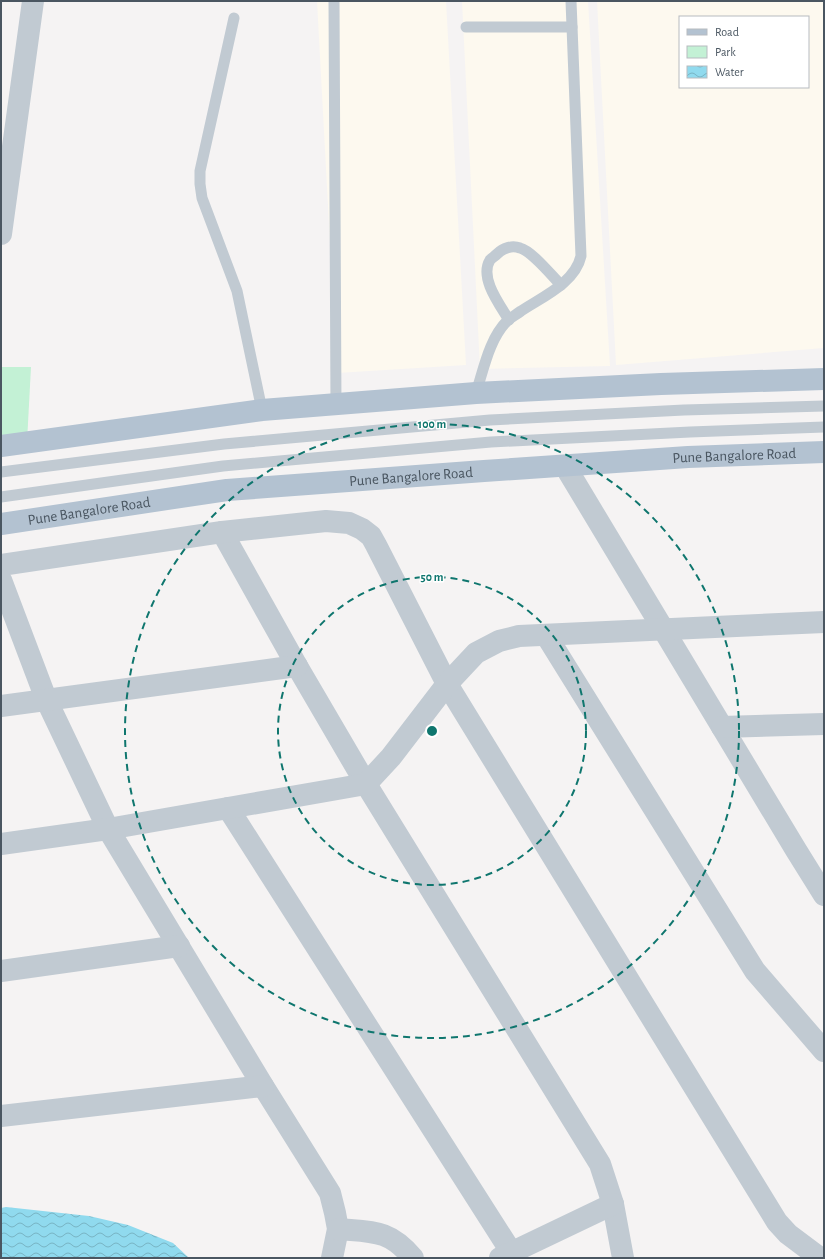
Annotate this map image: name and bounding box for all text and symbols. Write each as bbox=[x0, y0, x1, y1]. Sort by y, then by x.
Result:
legend bbox=[679, 16, 809, 88]
text: Road bbox=[715, 26, 739, 38]
text: Park bbox=[715, 46, 736, 58]
text: Water bbox=[715, 66, 744, 78]
text: 100 m bbox=[418, 418, 446, 430]
street label: Pune Bangalore Road bbox=[672, 446, 797, 466]
street label: Pune Bangalore Road bbox=[349, 464, 474, 488]
street label: Pune Bangalore Road bbox=[27, 494, 152, 527]
text: 50 m bbox=[421, 571, 444, 583]
centre of rings bbox=[425, 724, 439, 738]

